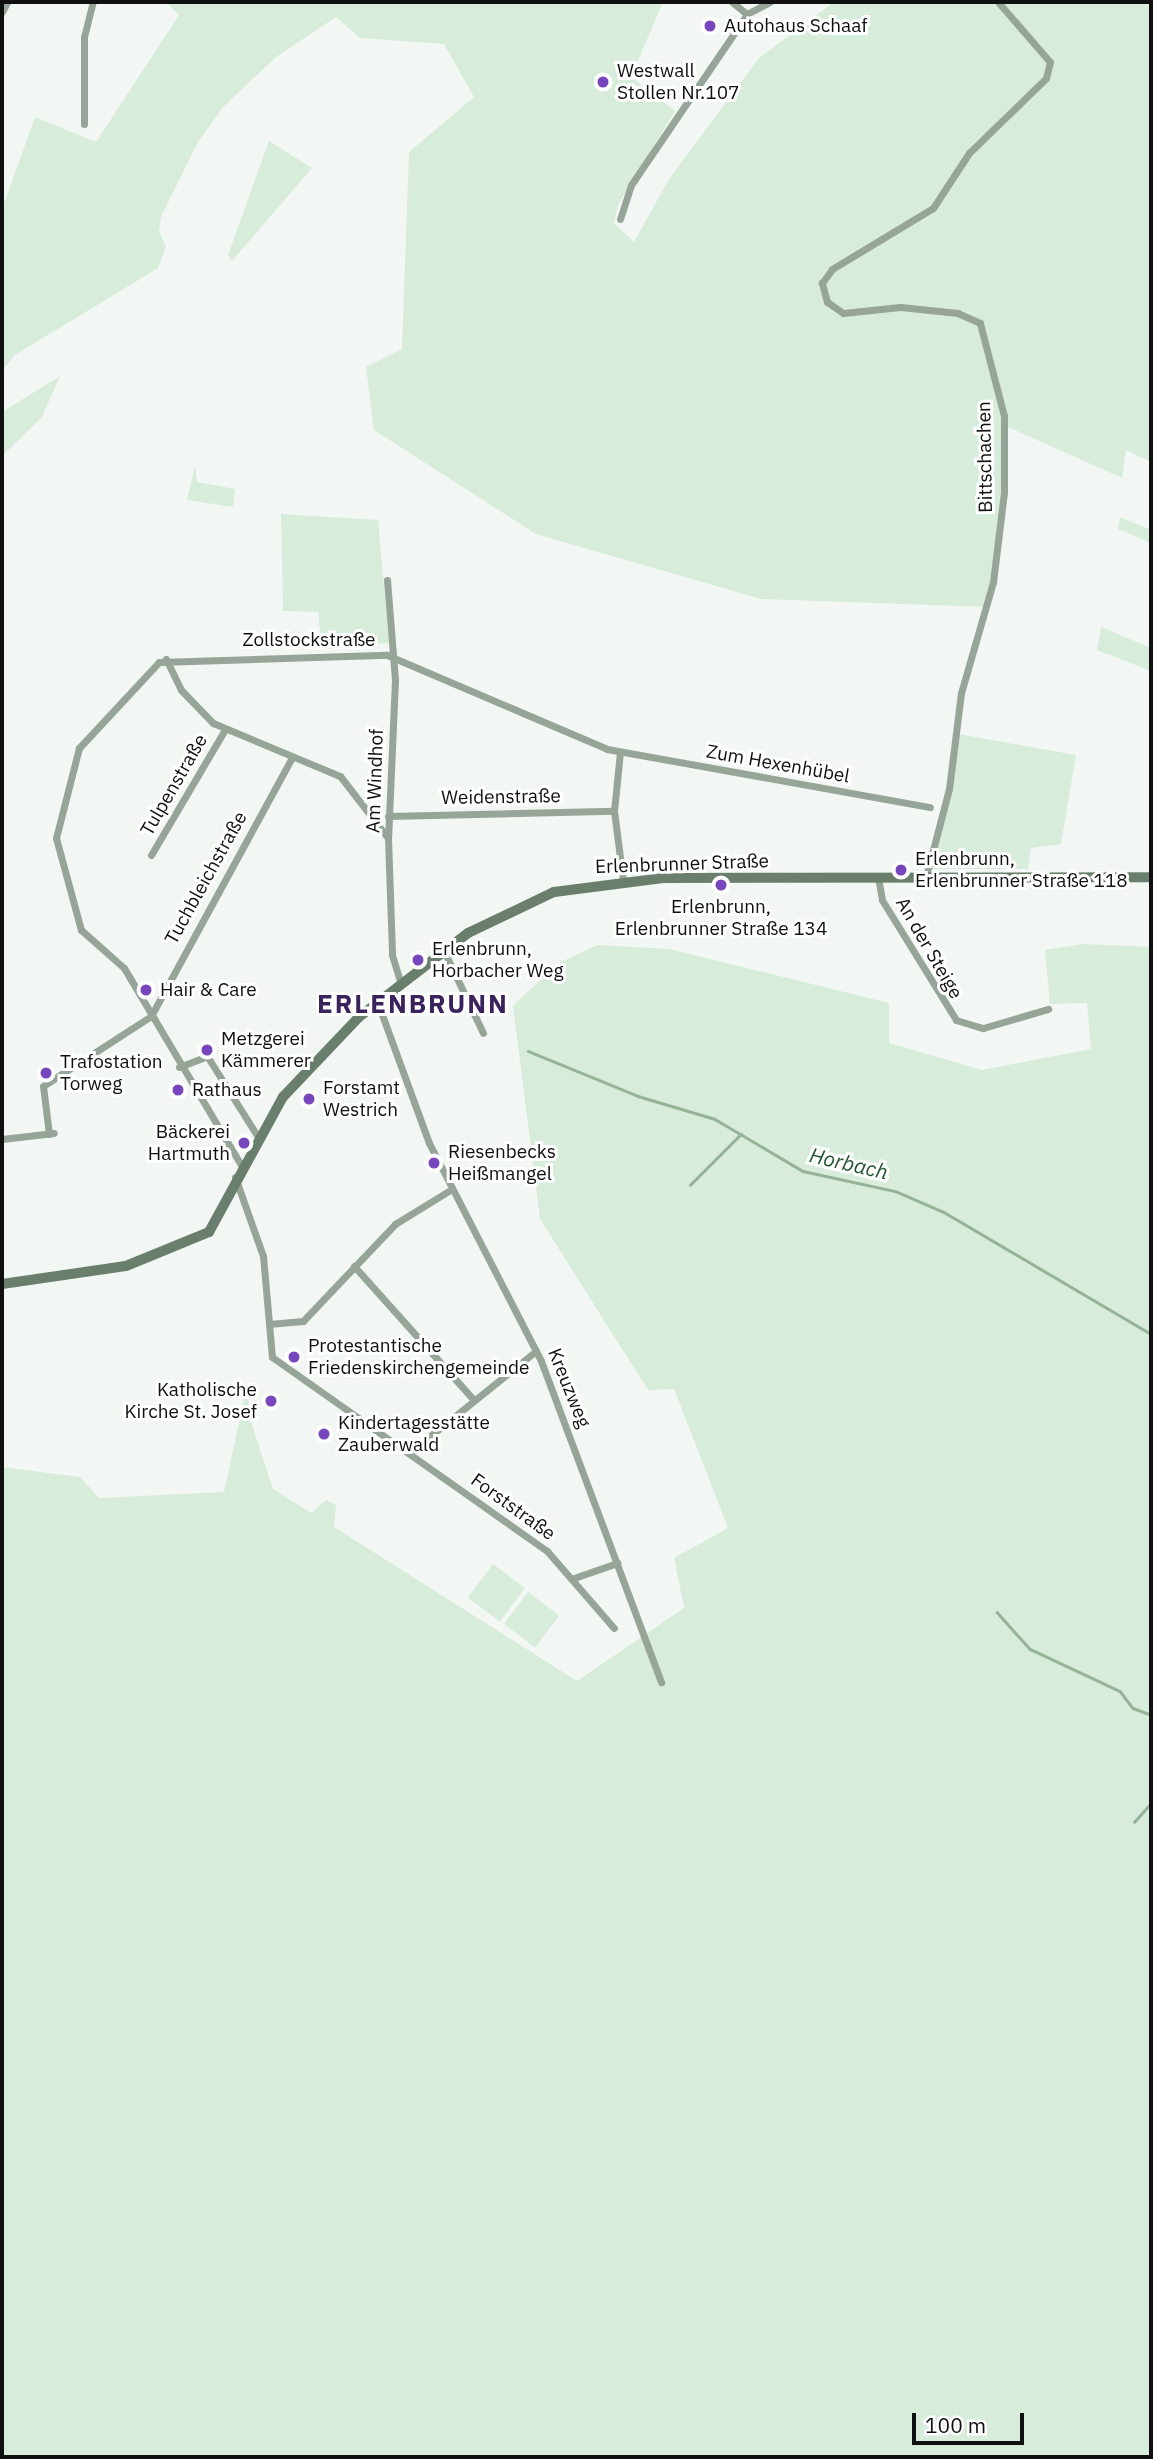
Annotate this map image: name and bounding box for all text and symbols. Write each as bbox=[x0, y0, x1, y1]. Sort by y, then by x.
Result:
place label: Autohaus Schaaf bbox=[724, 15, 868, 37]
marker: Autohaus Schaaf bbox=[702, 18, 718, 34]
place label: Westwall Stollen Nr.107 bbox=[617, 60, 739, 104]
marker: Westwall Stollen Nr.107 bbox=[595, 74, 611, 90]
street label: Bittschachen bbox=[973, 401, 997, 513]
street label: Zollstockstraße bbox=[243, 629, 375, 651]
street label: Am Windhof bbox=[362, 729, 388, 833]
street label: Tulpenstraße bbox=[136, 730, 212, 840]
street label: Zum Hexenhübel bbox=[704, 740, 852, 788]
street label: Weidenstraße bbox=[441, 785, 561, 809]
street label: Tuchbleichstraße bbox=[160, 808, 252, 948]
place label: Erlenbrunn, Erlenbrunner Straße 118 bbox=[915, 848, 1128, 892]
street label: Erlenbrunner Straße bbox=[595, 850, 769, 878]
marker: Erlenbrunn, Erlenbrunner Straße 118 bbox=[893, 862, 909, 878]
marker: Erlenbrunn, Erlenbrunner Straße 134 bbox=[713, 877, 729, 893]
street label: An der Steige bbox=[891, 893, 967, 1003]
place label: Erlenbrunn, Erlenbrunner Straße 134 bbox=[615, 896, 827, 940]
place label: Erlenbrunn, Horbacher Weg bbox=[432, 938, 564, 982]
marker: Erlenbrunn, Horbacher Weg bbox=[410, 952, 426, 968]
place label: Hair & Care bbox=[160, 979, 257, 1001]
marker: Hair & Care bbox=[138, 982, 154, 998]
district label: ERLENBRUNN bbox=[318, 988, 508, 1020]
place label: Metzgerei Kämmerer bbox=[221, 1028, 311, 1072]
marker: Metzgerei Kämmerer bbox=[199, 1042, 215, 1058]
place label: Trafostation Torweg bbox=[60, 1051, 163, 1095]
marker: Trafostation Torweg bbox=[38, 1065, 54, 1081]
place label: Forstamt Westrich bbox=[323, 1077, 400, 1121]
place label: Rathaus bbox=[192, 1079, 262, 1101]
marker: Rathaus bbox=[170, 1082, 186, 1098]
marker: Forstamt Westrich bbox=[301, 1091, 317, 1107]
place label: Bäckerei Hartmuth bbox=[148, 1121, 230, 1165]
marker: Bäckerei Hartmuth bbox=[236, 1135, 252, 1151]
place label: Riesenbecks Heißmangel bbox=[448, 1141, 556, 1185]
water label: Horbach bbox=[807, 1142, 891, 1184]
marker: Riesenbecks Heißmangel bbox=[426, 1155, 442, 1171]
place label: Protestantische Friedenskirchengemeinde bbox=[308, 1335, 529, 1379]
street label: Kreuzweg bbox=[543, 1345, 595, 1431]
marker: Protestantische Friedenskirchengemeinde bbox=[286, 1349, 302, 1365]
place label: Katholische Kirche St. Josef bbox=[125, 1379, 257, 1423]
marker: Katholische Kirche St. Josef bbox=[263, 1393, 279, 1409]
place label: Kindertagesstätte Zauberwald bbox=[338, 1412, 490, 1456]
marker: Kindertagesstätte Zauberwald bbox=[316, 1426, 332, 1442]
street label: Forststraße bbox=[466, 1469, 560, 1545]
scale bar bbox=[915, 2400, 1027, 2444]
text: 100 m bbox=[925, 2411, 986, 2439]

